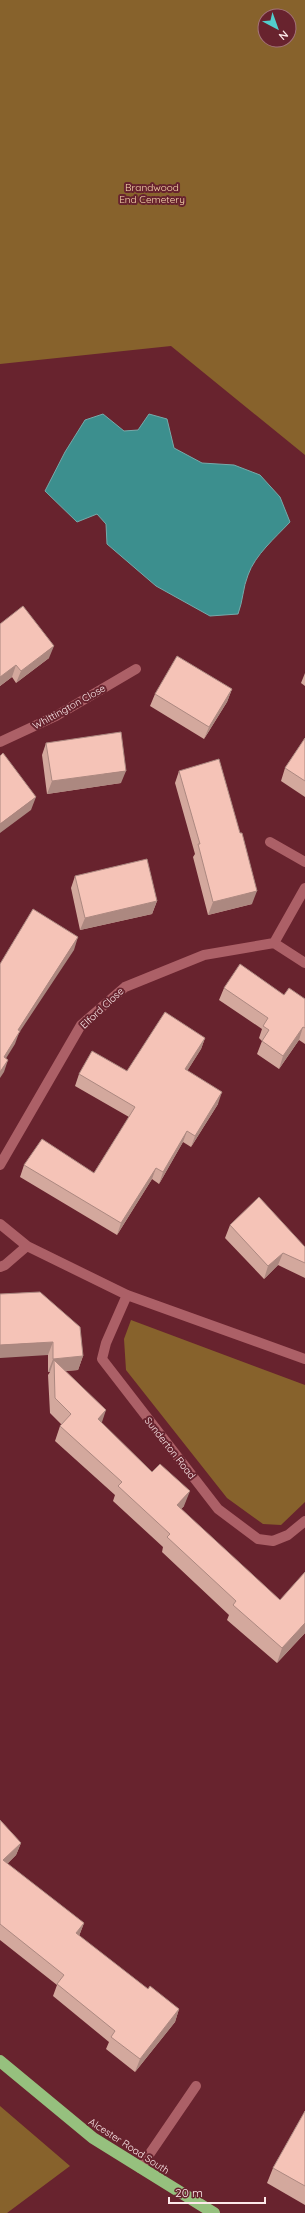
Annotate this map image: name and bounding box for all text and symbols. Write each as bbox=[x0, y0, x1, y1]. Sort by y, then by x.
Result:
north arrow bbox=[257, 8, 297, 48]
text: N bbox=[276, 28, 291, 43]
park label: Brandwood End Cemetery bbox=[119, 181, 185, 206]
street label: Whittington Close bbox=[30, 681, 108, 732]
street label: Elford Close bbox=[78, 984, 127, 1031]
street label: Sunderton Road bbox=[142, 1414, 198, 1482]
street label: Alcester Road South bbox=[86, 2115, 172, 2177]
scale bar bbox=[169, 2179, 265, 2205]
text: 20 m bbox=[175, 2185, 203, 2200]

